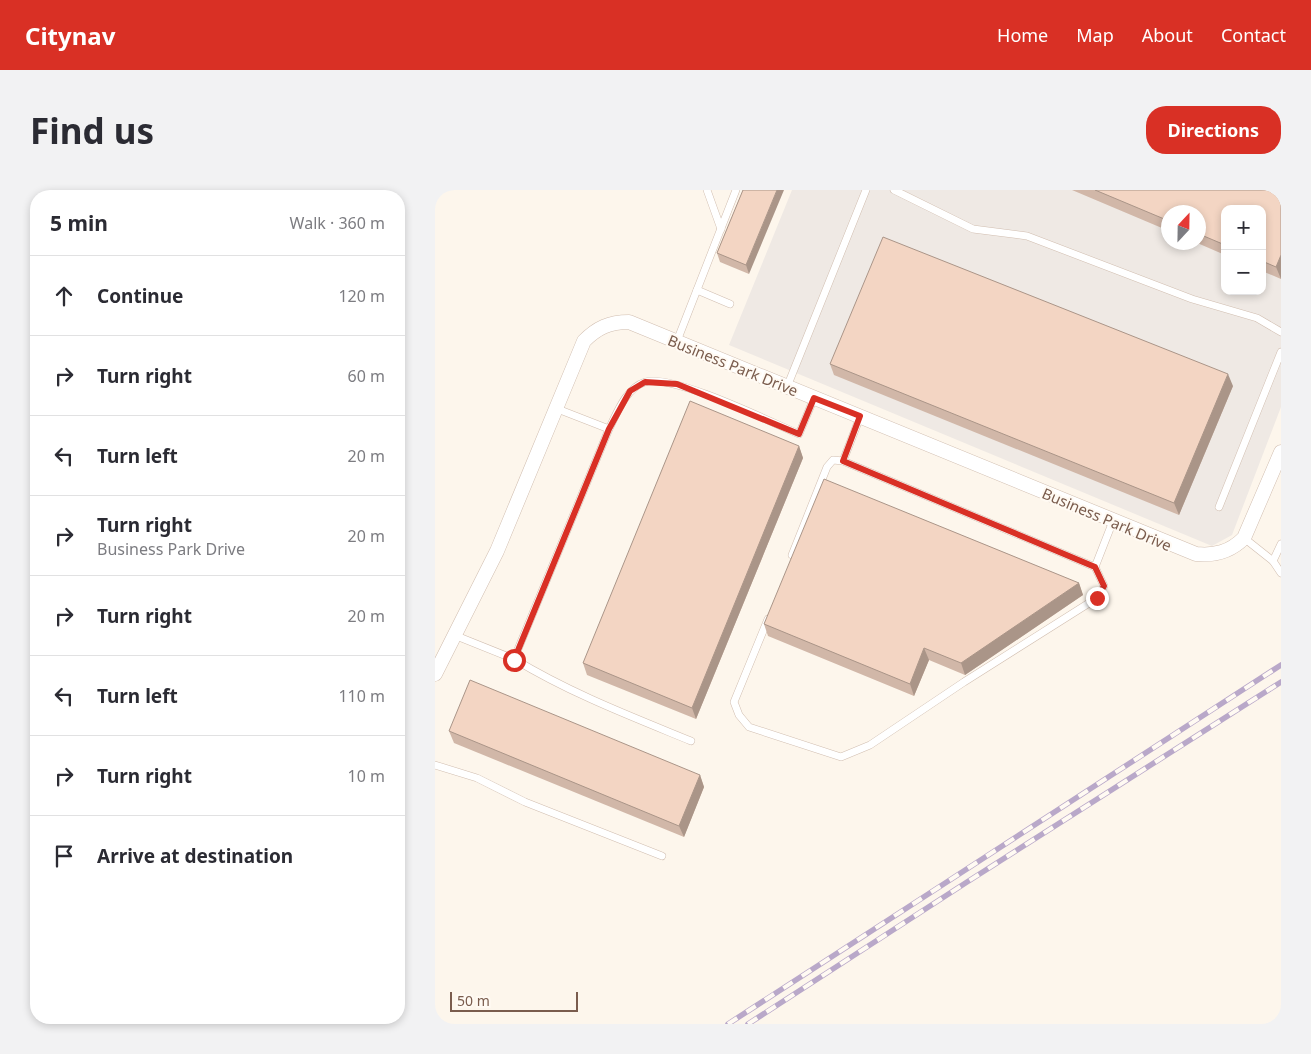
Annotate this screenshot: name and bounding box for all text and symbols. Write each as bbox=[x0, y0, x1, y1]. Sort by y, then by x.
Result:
text: Citynav bbox=[25, 19, 115, 52]
text: Home bbox=[997, 23, 1048, 47]
text: Map bbox=[1076, 23, 1114, 47]
text: About bbox=[1142, 23, 1193, 47]
text: Contact bbox=[1221, 23, 1286, 47]
button: Directions bbox=[1146, 106, 1281, 154]
text: Find us bbox=[30, 107, 154, 154]
north arrow bbox=[1161, 205, 1206, 250]
map controls bbox=[1221, 205, 1266, 295]
button: + bbox=[1221, 205, 1266, 250]
text: 5 min bbox=[50, 209, 108, 237]
text: Walk · 360 m bbox=[290, 212, 385, 234]
button: − bbox=[1221, 250, 1266, 295]
icon: ahead bbox=[50, 282, 78, 310]
text: Continue bbox=[97, 283, 183, 309]
text: 120 m bbox=[338, 285, 385, 307]
street label: Business Park Drive bbox=[665, 330, 801, 400]
icon: right bbox=[50, 362, 78, 390]
text: Turn right bbox=[97, 363, 192, 389]
text: 60 m bbox=[348, 365, 385, 387]
icon: left bbox=[50, 442, 78, 470]
text: Turn left bbox=[97, 443, 178, 469]
text: 20 m bbox=[348, 445, 385, 467]
street label: Business Park Drive bbox=[1039, 483, 1175, 555]
text: Turn right bbox=[97, 512, 192, 538]
icon: right bbox=[50, 522, 78, 550]
text: 20 m bbox=[348, 525, 385, 547]
text: Business Park Drive bbox=[97, 538, 245, 560]
route end bbox=[1086, 587, 1109, 610]
icon: right bbox=[50, 602, 78, 630]
text: Turn right bbox=[97, 603, 192, 629]
text: 20 m bbox=[348, 605, 385, 627]
route start bbox=[503, 649, 526, 672]
icon: left bbox=[50, 682, 78, 710]
text: Turn left bbox=[97, 683, 178, 709]
text: 110 m bbox=[338, 685, 385, 707]
icon: right bbox=[50, 762, 78, 790]
text: Turn right bbox=[97, 763, 192, 789]
text: 10 m bbox=[348, 765, 385, 787]
icon: arrive bbox=[50, 842, 78, 870]
text: Arrive at destination bbox=[97, 843, 293, 869]
scale bar bbox=[450, 989, 577, 1012]
text: 50 m bbox=[457, 991, 490, 1010]

